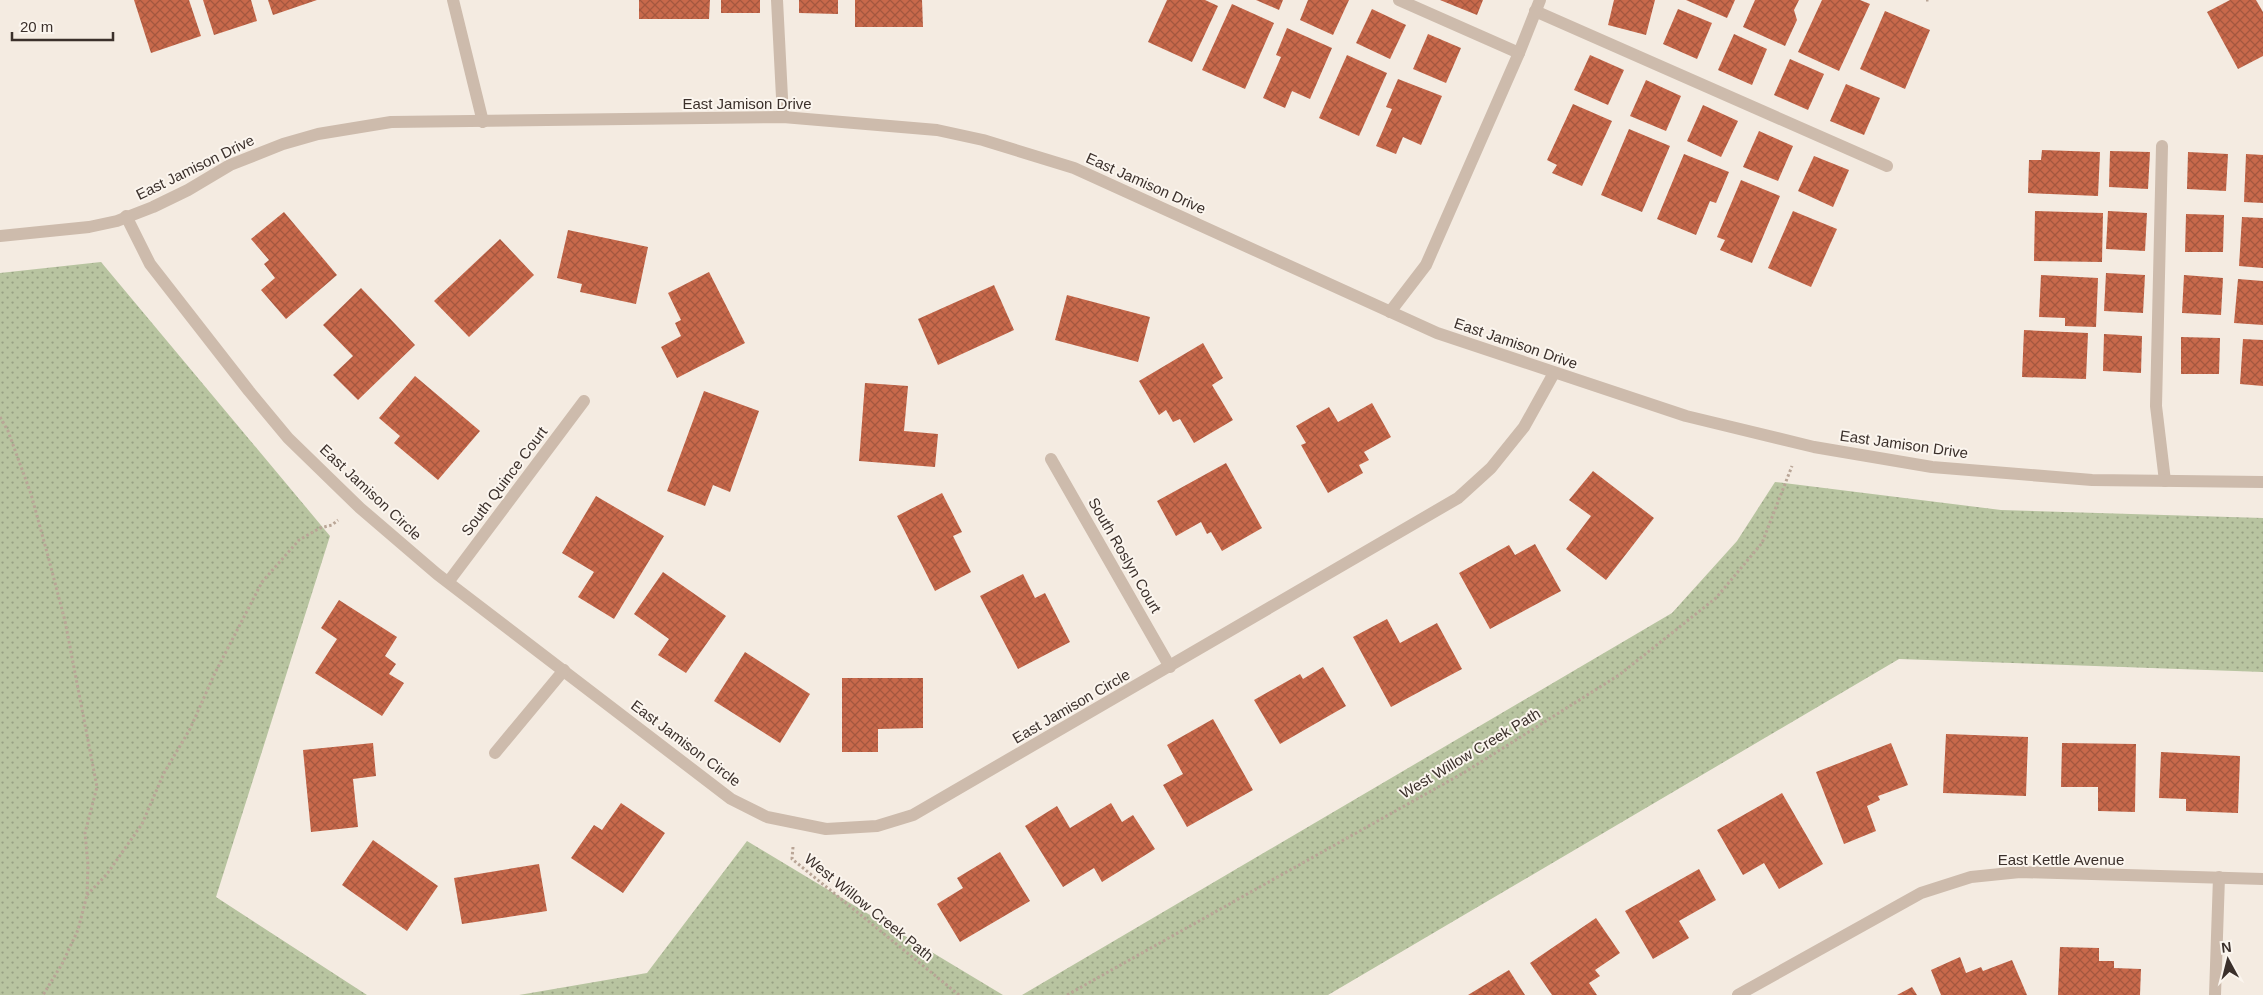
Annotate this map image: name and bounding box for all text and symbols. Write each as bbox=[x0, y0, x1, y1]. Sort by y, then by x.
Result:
scale bar bbox=[12, 10, 114, 42]
text: 20 m bbox=[20, 18, 53, 35]
street label: East Jamison Drive bbox=[682, 95, 812, 112]
street label: East Jamison Drive bbox=[133, 131, 257, 203]
street label: East Jamison Drive bbox=[1084, 149, 1208, 217]
street label: East Jamison Drive bbox=[1452, 314, 1580, 372]
street label: South Quince Court bbox=[458, 423, 551, 539]
street label: East Jamison Drive bbox=[1839, 427, 1969, 461]
street label: East Jamison Circle bbox=[317, 441, 425, 543]
street label: South Roslyn Court bbox=[1085, 494, 1165, 616]
street label: East Jamison Circle bbox=[1009, 666, 1133, 746]
street label: East Jamison Circle bbox=[628, 696, 744, 790]
street label: West Willow Creek Path bbox=[1397, 704, 1543, 802]
street label: West Willow Creek Path bbox=[801, 850, 937, 964]
street label: East Kettle Avenue bbox=[1998, 851, 2124, 868]
north arrow bbox=[2203, 935, 2253, 985]
text: N bbox=[2220, 939, 2232, 956]

